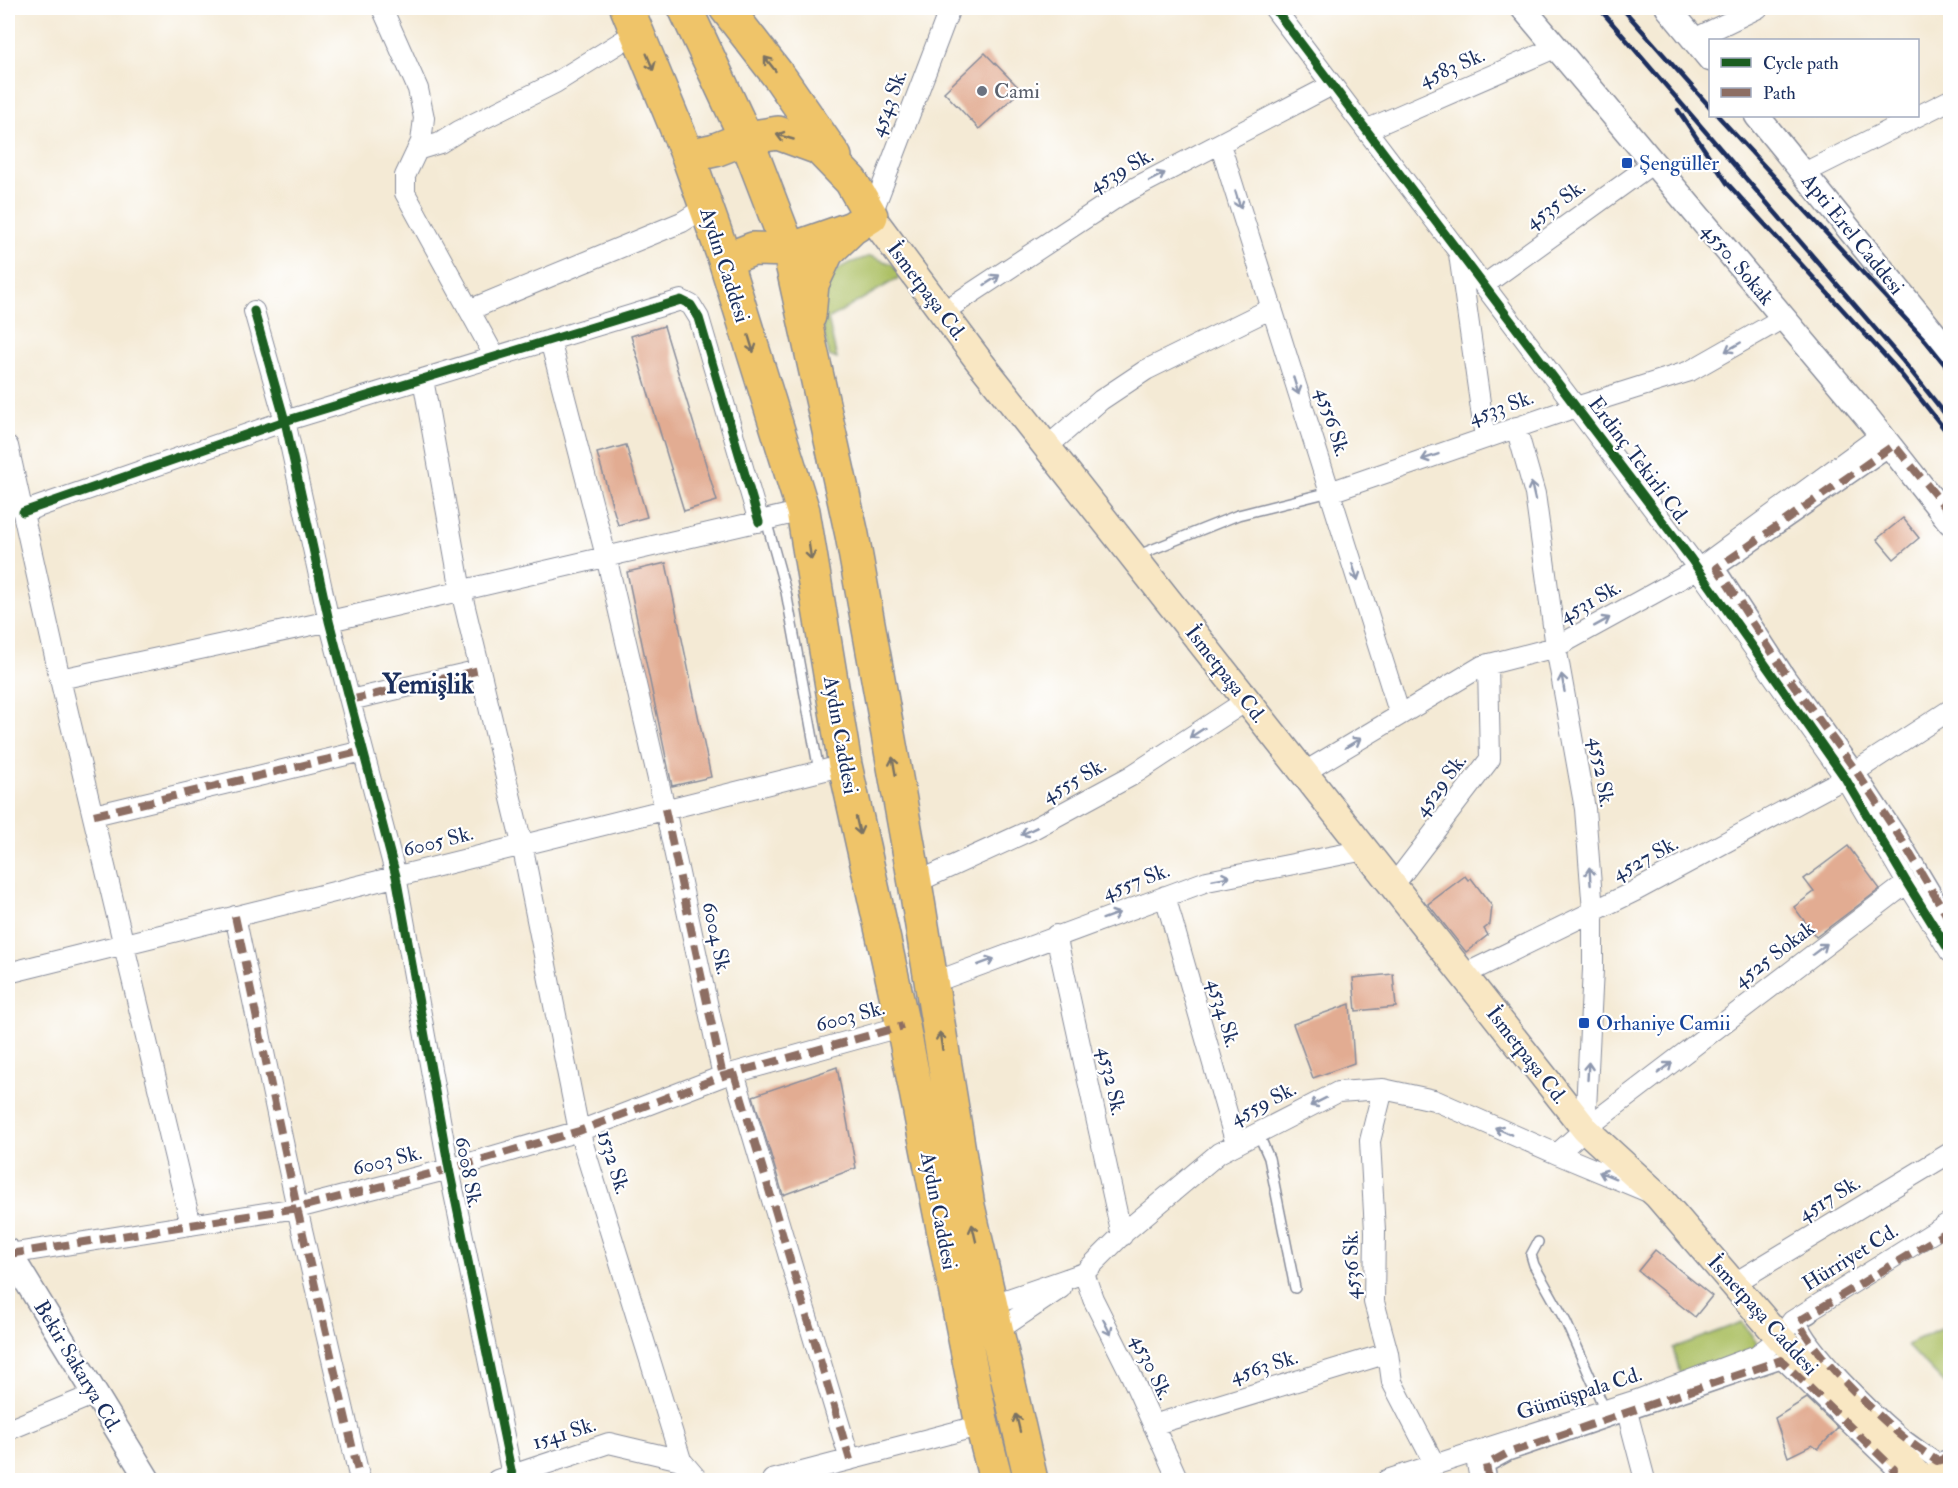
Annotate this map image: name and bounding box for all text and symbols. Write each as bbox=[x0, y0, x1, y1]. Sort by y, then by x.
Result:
legend bbox=[1709, 39, 1919, 117]
street label: 4583 Sk. bbox=[1415, 42, 1489, 93]
one-way arrow bbox=[645, 52, 656, 70]
text: Cycle path bbox=[1763, 52, 1839, 75]
one-way arrow bbox=[763, 56, 776, 72]
street label: 4543 Sk. bbox=[863, 66, 914, 141]
place label: Cami bbox=[994, 78, 1040, 105]
text: Path bbox=[1763, 82, 1796, 105]
marker: Cami bbox=[975, 84, 989, 98]
one-way arrow bbox=[776, 131, 795, 142]
street label: 4539 Sk. bbox=[1084, 142, 1158, 199]
place label: Şengüller bbox=[1639, 150, 1719, 177]
marker: Şengüller bbox=[1620, 156, 1634, 170]
street label: Apti Erel Caddesi bbox=[1795, 167, 1910, 301]
one-way arrow bbox=[1148, 170, 1166, 182]
street label: 4535 Sk. bbox=[1520, 173, 1591, 235]
one-way arrow bbox=[1233, 190, 1244, 209]
street label: Aydın Caddesi bbox=[693, 203, 756, 326]
street label: 4550. Sokak bbox=[1695, 218, 1780, 311]
street label: İsmetpaşa Cd. bbox=[881, 237, 973, 346]
one-way arrow bbox=[983, 273, 1000, 285]
one-way arrow bbox=[746, 334, 757, 353]
one-way arrow bbox=[1725, 341, 1742, 353]
one-way arrow bbox=[1291, 376, 1302, 395]
street label: 4556 Sk. bbox=[1309, 384, 1356, 460]
street label: 4533 Sk. bbox=[1465, 384, 1537, 431]
street label: Erdinç Tekirli Cd. bbox=[1582, 391, 1695, 529]
one-way arrow bbox=[1421, 453, 1440, 464]
one-way arrow bbox=[1527, 481, 1539, 500]
one-way arrow bbox=[805, 541, 816, 561]
one-way arrow bbox=[1350, 562, 1361, 581]
street label: 4531 Sk. bbox=[1555, 574, 1626, 629]
one-way arrow bbox=[1593, 616, 1610, 628]
street label: İsmetpaşa Cd. bbox=[1179, 620, 1272, 729]
district label: Yemişlik bbox=[381, 668, 475, 701]
street label: Aydın Caddesi bbox=[817, 673, 864, 797]
one-way arrow bbox=[1557, 674, 1568, 694]
one-way arrow bbox=[1189, 727, 1206, 739]
street label: 4552 Sk. bbox=[1583, 735, 1620, 809]
one-way arrow bbox=[1344, 737, 1361, 749]
street label: 4529 Sk. bbox=[1408, 748, 1473, 822]
street label: 4555 Sk. bbox=[1037, 752, 1111, 809]
one-way arrow bbox=[888, 757, 899, 777]
one-way arrow bbox=[853, 816, 865, 835]
street label: 6005 Sk. bbox=[400, 820, 476, 863]
one-way arrow bbox=[1020, 826, 1038, 838]
street label: 4527 Sk. bbox=[1608, 830, 1683, 887]
street label: 4557 Sk. bbox=[1099, 857, 1174, 906]
one-way arrow bbox=[1585, 867, 1596, 887]
one-way arrow bbox=[1211, 872, 1230, 883]
street label: 6004 Sk. bbox=[696, 899, 737, 977]
one-way arrow bbox=[1101, 909, 1120, 920]
street label: 4525 Sokak bbox=[1728, 915, 1820, 994]
one-way arrow bbox=[1811, 943, 1827, 956]
one-way arrow bbox=[976, 956, 995, 967]
street label: 4534 Sk. bbox=[1201, 976, 1246, 1051]
street label: 6003 Sk. bbox=[813, 994, 888, 1039]
street label: İsmetpaşa Cd. bbox=[1480, 1001, 1573, 1110]
place label: Orhaniye Camii bbox=[1596, 1010, 1731, 1037]
marker: Orhaniye Camii bbox=[1577, 1016, 1591, 1030]
one-way arrow bbox=[935, 1032, 946, 1052]
street label: 4532 Sk. bbox=[1091, 1044, 1132, 1118]
one-way arrow bbox=[1583, 1061, 1594, 1081]
one-way arrow bbox=[1657, 1062, 1673, 1075]
street label: 4559 Sk. bbox=[1226, 1075, 1301, 1132]
one-way arrow bbox=[1310, 1097, 1328, 1108]
one-way arrow bbox=[1495, 1124, 1513, 1136]
street label: 1532 Sk. bbox=[591, 1127, 636, 1197]
street label: 6008 Sk. bbox=[448, 1134, 489, 1210]
street label: 6003 Sk. bbox=[350, 1139, 425, 1182]
street label: Aydın Caddesi bbox=[914, 1149, 963, 1273]
one-way arrow bbox=[1598, 1169, 1616, 1180]
street label: 4517 Sk. bbox=[1793, 1169, 1865, 1227]
street label: Hürriyet Cd. bbox=[1797, 1217, 1903, 1297]
one-way arrow bbox=[968, 1224, 980, 1243]
street label: 4536 Sk. bbox=[1337, 1230, 1366, 1300]
street label: İsmetpaşa Caddesi bbox=[1701, 1249, 1824, 1382]
street label: Bekir Sakarya Cd. bbox=[28, 1295, 128, 1437]
one-way arrow bbox=[1102, 1317, 1113, 1335]
street label: 4530 Sk. bbox=[1125, 1330, 1178, 1404]
street label: 4563 Sk. bbox=[1227, 1343, 1301, 1390]
street label: Gümüşpala Cd. bbox=[1513, 1361, 1645, 1426]
street label: 1541 Sk. bbox=[529, 1411, 599, 1456]
one-way arrow bbox=[1012, 1414, 1024, 1433]

